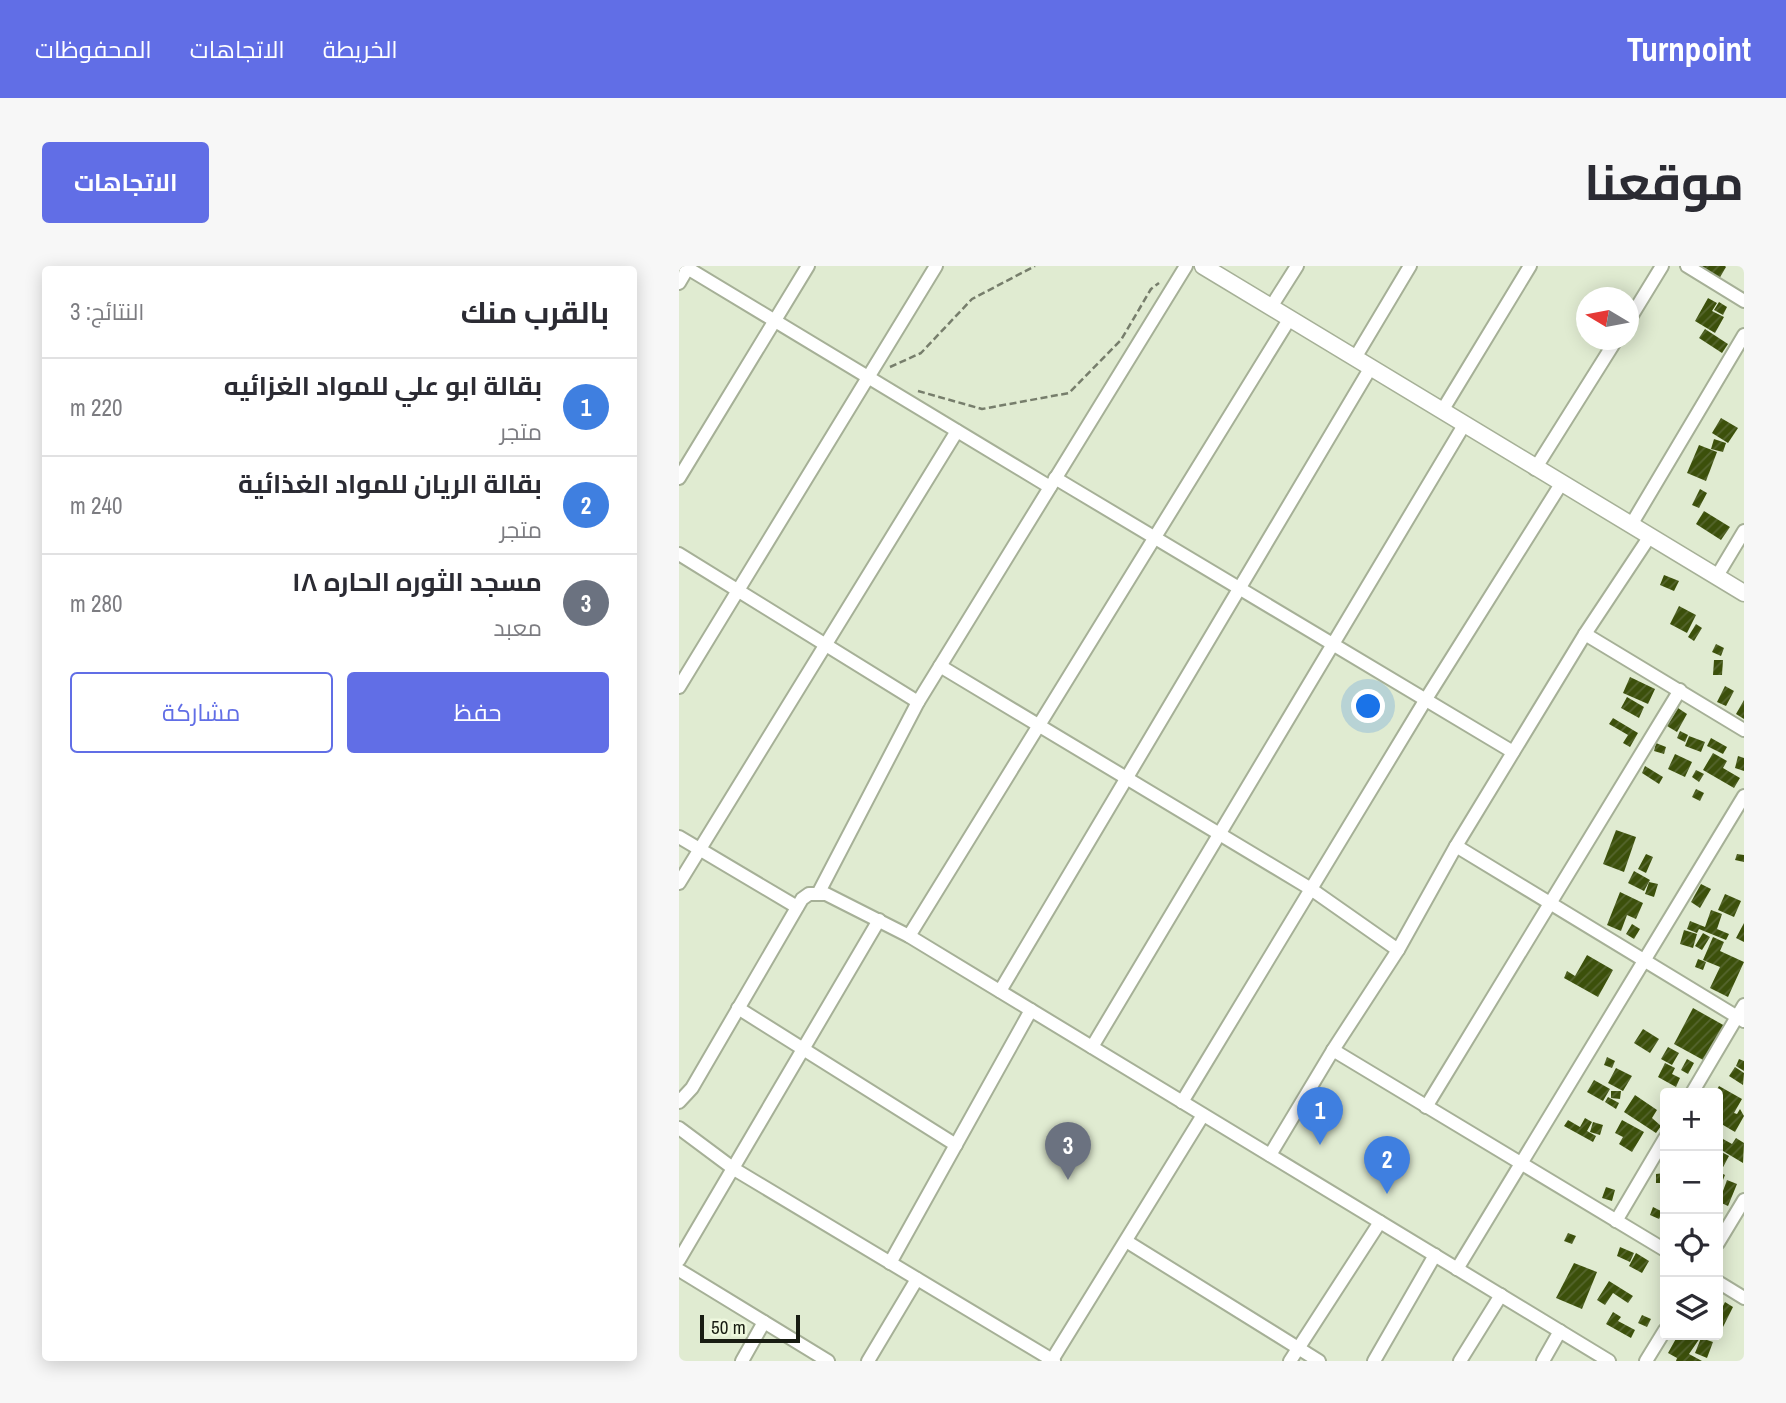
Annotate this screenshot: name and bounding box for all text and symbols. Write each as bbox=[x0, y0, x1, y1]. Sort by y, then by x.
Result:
text: Turnpoint bbox=[1627, 27, 1751, 71]
text: المحفوظات bbox=[35, 33, 152, 65]
text: الاتجاهات bbox=[190, 33, 285, 65]
text: الخريطة bbox=[323, 33, 398, 65]
button: الاتجاهات bbox=[42, 142, 209, 223]
text: موقعنا bbox=[1584, 149, 1744, 215]
north arrow bbox=[1576, 287, 1639, 350]
text: بالقرب منك bbox=[461, 292, 609, 332]
text: النتائج: 3 bbox=[70, 296, 144, 327]
text: بقالة ابو علي للمواد الغزائيه bbox=[224, 368, 542, 403]
text: 220 m bbox=[70, 392, 122, 423]
text: 1 bbox=[581, 392, 591, 423]
text: متجر bbox=[500, 416, 542, 447]
text: بقالة الريان للمواد الغذائية bbox=[238, 466, 542, 501]
text: 240 m bbox=[70, 490, 122, 521]
text: 2 bbox=[581, 490, 591, 521]
text: متجر bbox=[500, 514, 542, 545]
text: مسجد الثوره الحاره ١٨ bbox=[292, 564, 542, 599]
text: 280 m bbox=[70, 588, 122, 619]
text: 3 bbox=[581, 588, 591, 619]
text: معبد bbox=[494, 612, 542, 643]
button: مشاركة bbox=[70, 672, 333, 753]
button: حفظ bbox=[347, 672, 609, 753]
your location bbox=[1351, 689, 1385, 723]
pin: 1 bbox=[1297, 1087, 1343, 1145]
map controls bbox=[1660, 1088, 1723, 1340]
button: + bbox=[1660, 1088, 1723, 1151]
pin: 3 bbox=[1045, 1122, 1091, 1180]
pin: 2 bbox=[1364, 1136, 1410, 1194]
button: − bbox=[1660, 1151, 1723, 1214]
button: locate bbox=[1660, 1214, 1723, 1277]
button: layers bbox=[1660, 1277, 1723, 1340]
scale bar bbox=[700, 1312, 800, 1344]
text: 50 m bbox=[711, 1314, 746, 1340]

